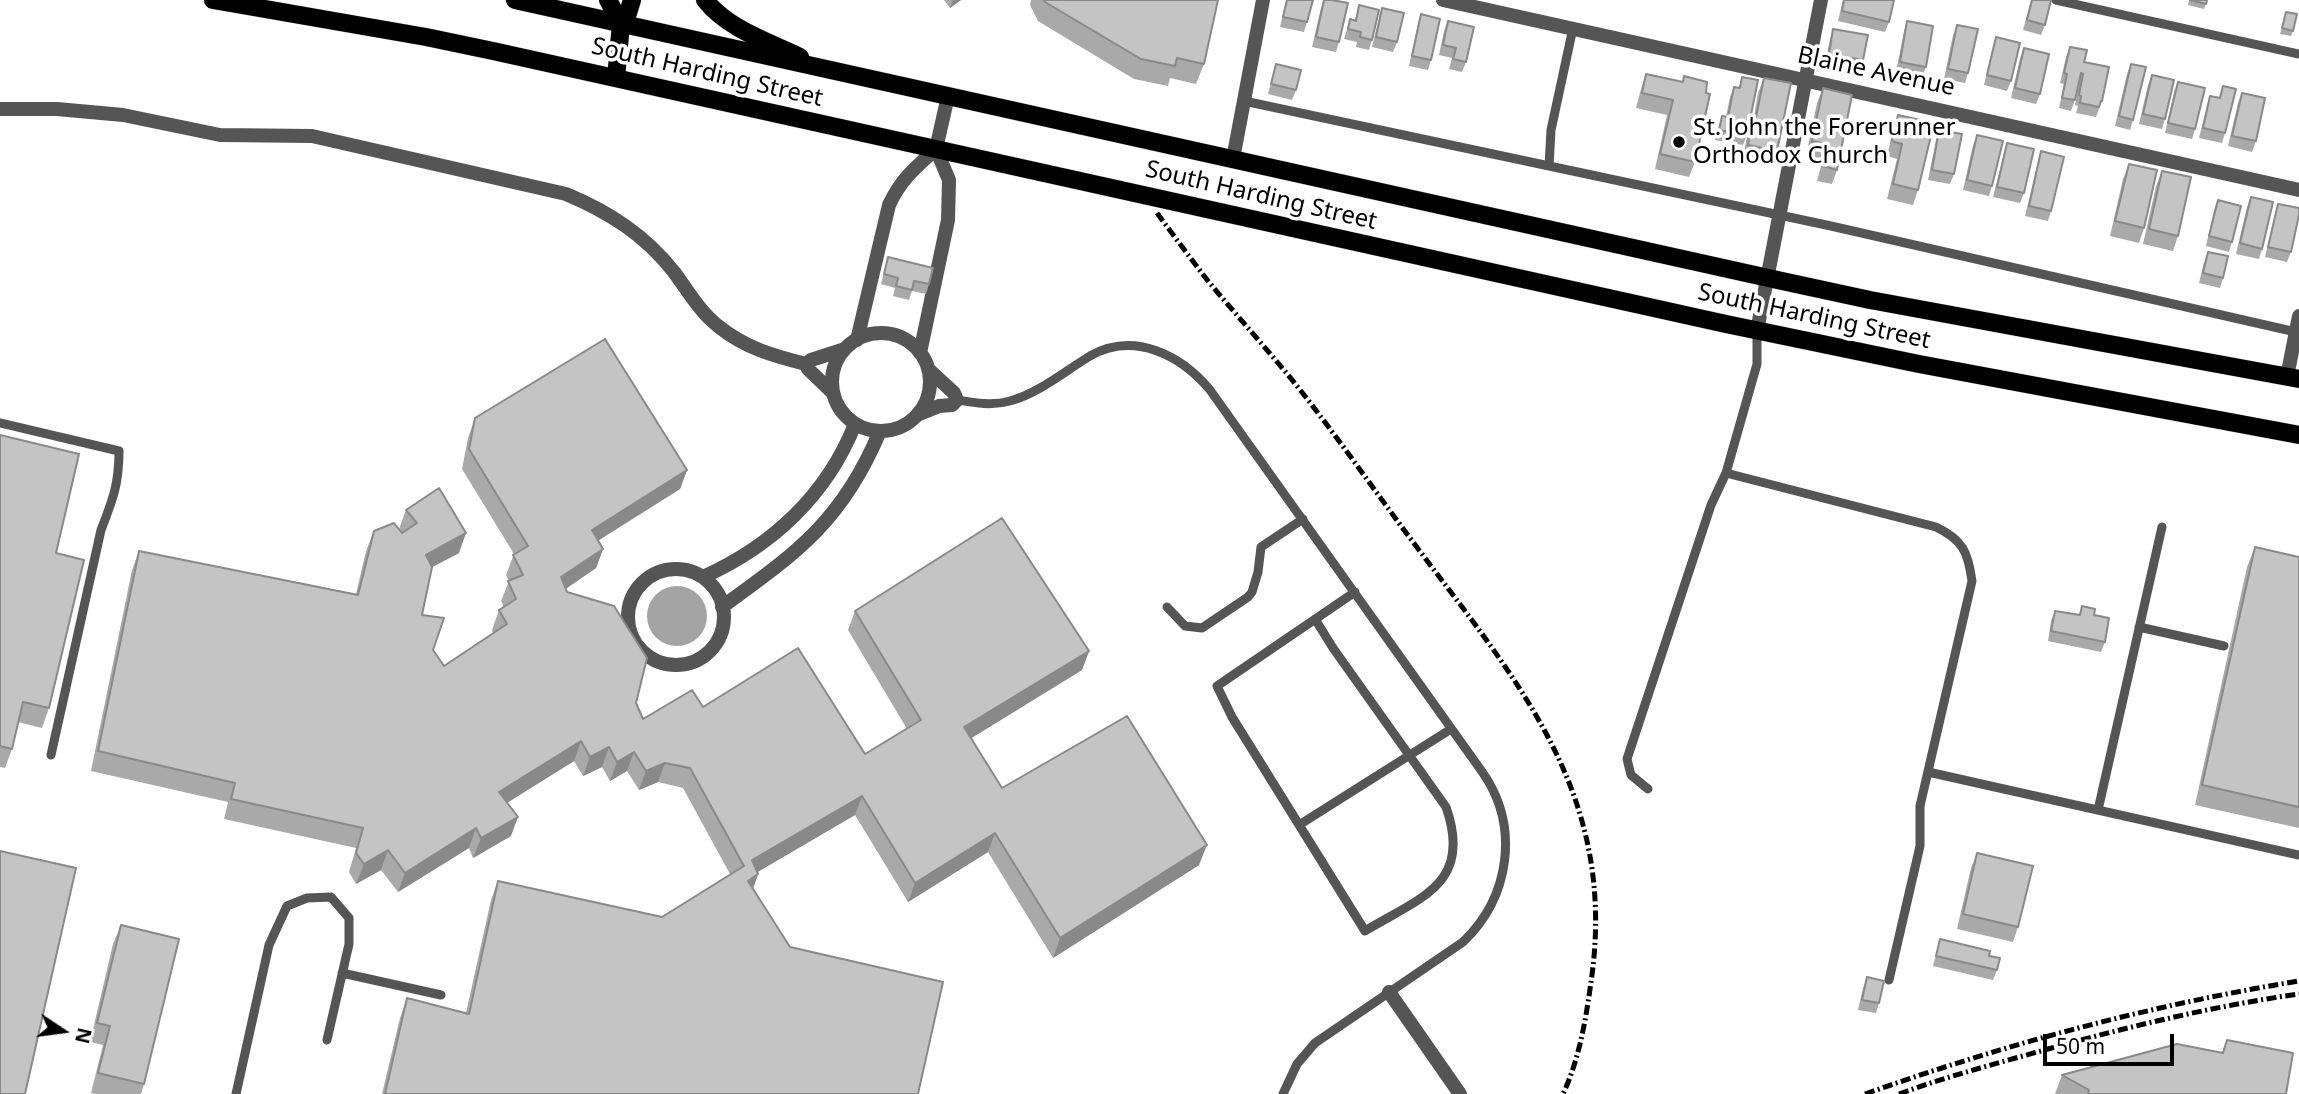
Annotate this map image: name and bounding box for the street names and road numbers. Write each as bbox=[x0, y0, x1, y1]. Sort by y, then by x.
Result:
street label: South Harding Street bbox=[588, 32, 826, 114]
street label: Blaine Avenue bbox=[1795, 41, 1957, 103]
street label: South Harding Street bbox=[1142, 155, 1380, 237]
street label: South Harding Street bbox=[1695, 278, 1933, 356]

